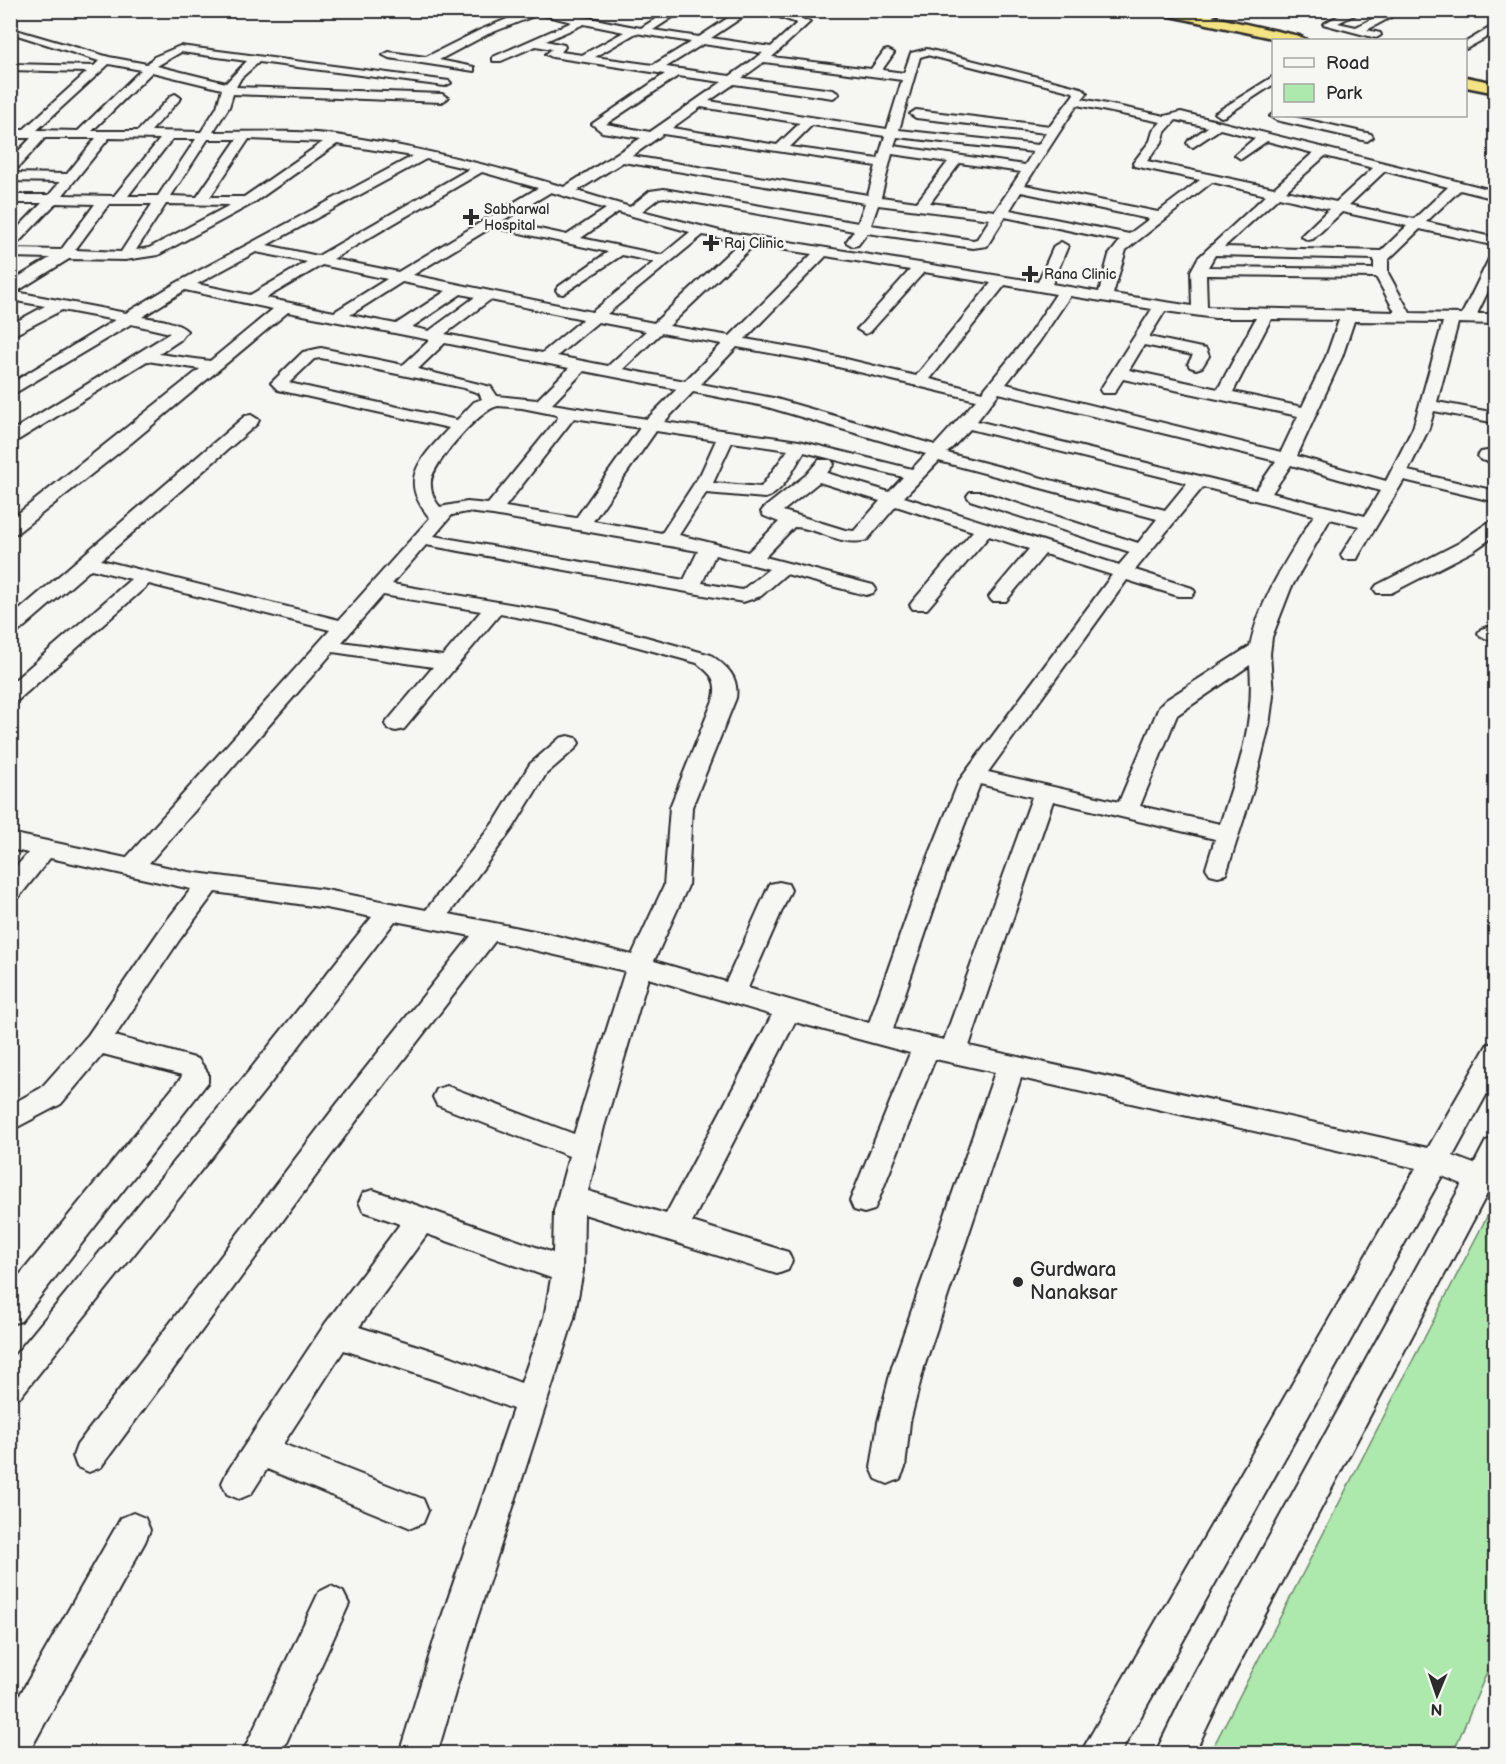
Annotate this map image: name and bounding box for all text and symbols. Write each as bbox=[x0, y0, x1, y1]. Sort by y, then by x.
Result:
legend bbox=[1272, 39, 1467, 117]
text: Road bbox=[1326, 53, 1370, 74]
text: Park bbox=[1326, 83, 1362, 104]
place label: Sabharwal Hospital bbox=[484, 201, 549, 234]
marker: Sabharwal Hospital bbox=[462, 208, 480, 226]
marker: Raj Clinic bbox=[702, 234, 720, 252]
place label: Raj Clinic bbox=[724, 235, 784, 252]
marker: Rana Clinic bbox=[1021, 265, 1039, 283]
place label: Rana Clinic bbox=[1044, 266, 1116, 283]
place label: Gurdwara Nanaksar bbox=[1030, 1258, 1118, 1305]
marker: Gurdwara Nanaksar bbox=[1011, 1275, 1025, 1289]
north arrow bbox=[1407, 1665, 1467, 1725]
text: N bbox=[1430, 1699, 1443, 1718]

